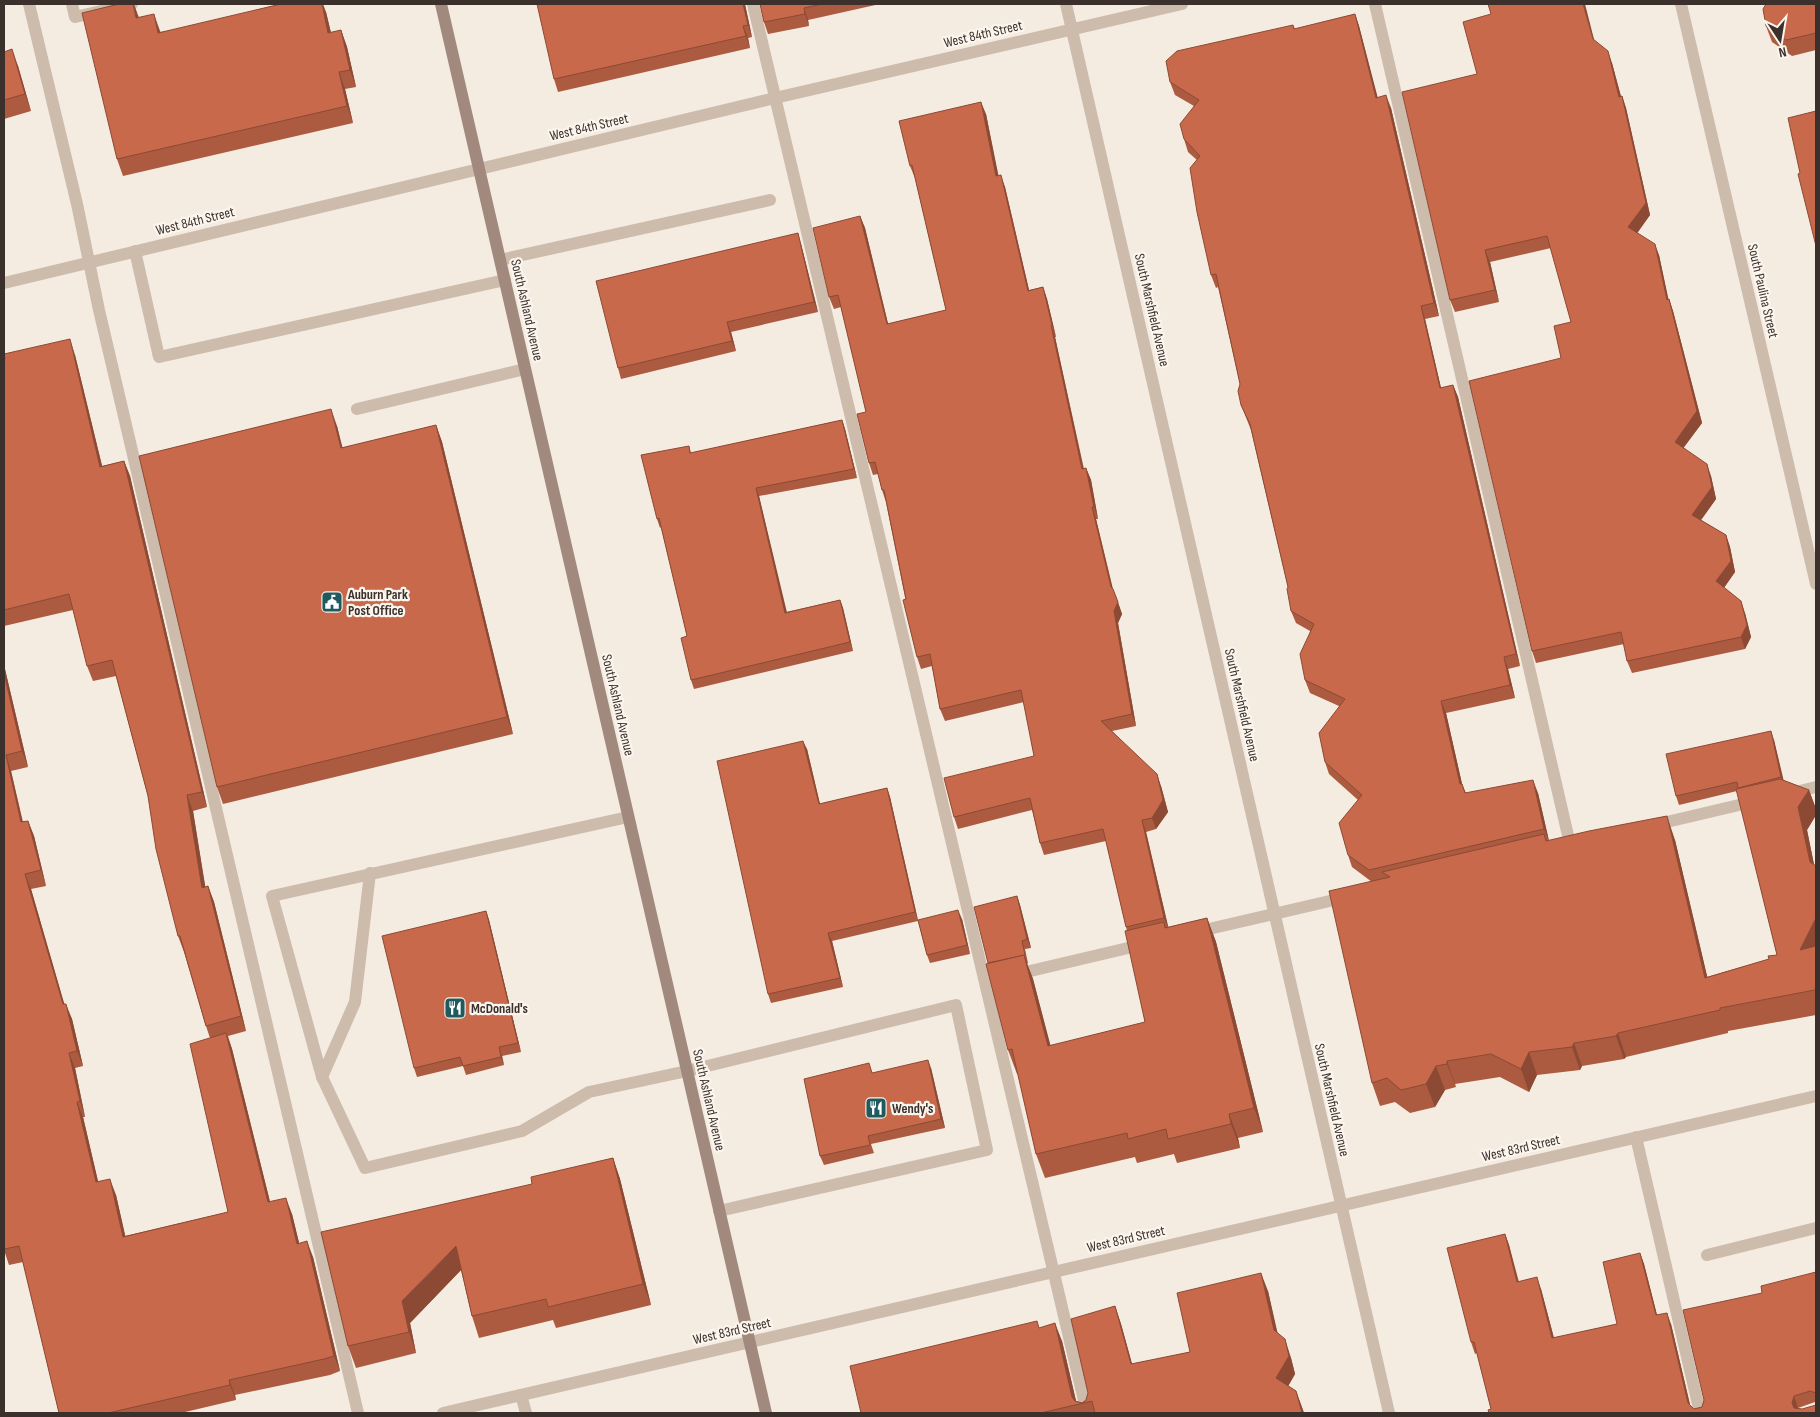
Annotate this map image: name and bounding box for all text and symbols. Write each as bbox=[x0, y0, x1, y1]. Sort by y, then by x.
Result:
north arrow bbox=[1755, 15, 1805, 65]
street label: West 84th Street bbox=[942, 17, 1024, 51]
text: N bbox=[1777, 43, 1788, 61]
street label: West 84th Street bbox=[548, 110, 630, 144]
street label: West 84th Street bbox=[154, 203, 236, 239]
street label: South Paulina Street bbox=[1744, 242, 1782, 340]
street label: South Marshfield Avenue bbox=[1131, 252, 1173, 368]
street label: South Ashland Avenue bbox=[507, 258, 547, 362]
place label: Auburn Park Post Office bbox=[347, 586, 408, 619]
public building icon: Auburn Park Post Office bbox=[320, 590, 344, 614]
street label: South Marshfield Avenue bbox=[1221, 647, 1263, 763]
street label: South Ashland Avenue bbox=[598, 653, 638, 757]
restaurant icon: McDonald's bbox=[443, 996, 467, 1020]
place label: McDonald's bbox=[471, 1000, 528, 1017]
street label: South Marshfield Avenue bbox=[1311, 1042, 1353, 1158]
street label: South Ashland Avenue bbox=[689, 1048, 729, 1152]
restaurant icon: Wendy's bbox=[864, 1096, 888, 1120]
place label: Wendy's bbox=[892, 1100, 934, 1117]
street label: West 83rd Street bbox=[1480, 1131, 1562, 1165]
street label: West 83rd Street bbox=[1085, 1222, 1167, 1256]
street label: West 83rd Street bbox=[691, 1314, 773, 1348]

